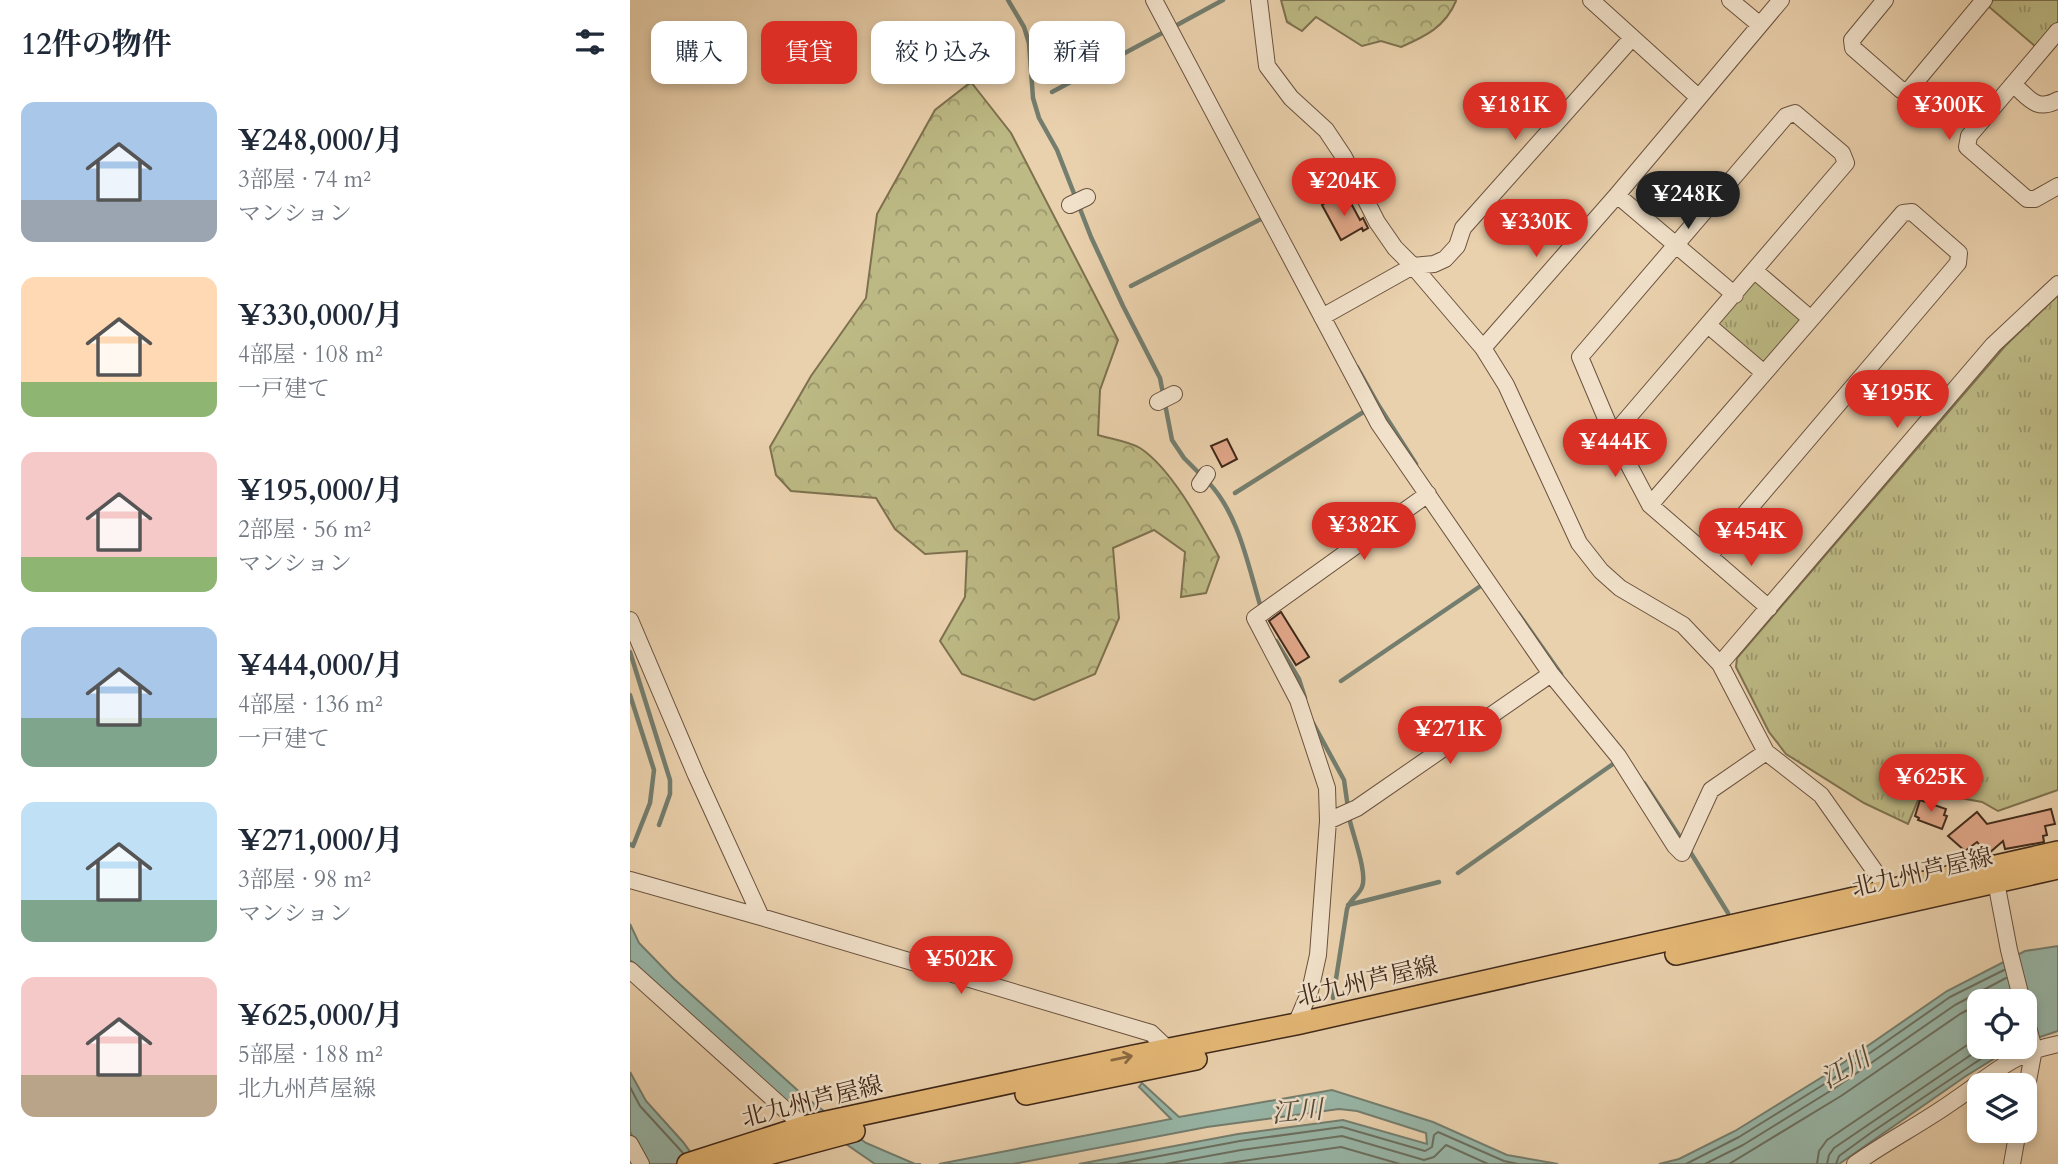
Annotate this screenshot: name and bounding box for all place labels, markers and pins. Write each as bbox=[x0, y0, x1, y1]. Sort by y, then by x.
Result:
pin: ¥181K bbox=[1466, 82, 1564, 142]
pin: ¥300K bbox=[1900, 82, 1998, 142]
pin: ¥204K bbox=[1295, 158, 1393, 218]
pin: ¥248K bbox=[1639, 172, 1737, 231]
pin: ¥330K bbox=[1487, 200, 1585, 259]
pin: ¥195K bbox=[1848, 370, 1946, 430]
pin: ¥444K bbox=[1566, 420, 1664, 479]
pin: ¥382K bbox=[1315, 503, 1413, 562]
pin: ¥454K bbox=[1702, 508, 1800, 568]
pin: ¥271K bbox=[1401, 706, 1499, 766]
pin: ¥625K bbox=[1882, 754, 1980, 814]
pin: ¥502K bbox=[912, 936, 1010, 996]

